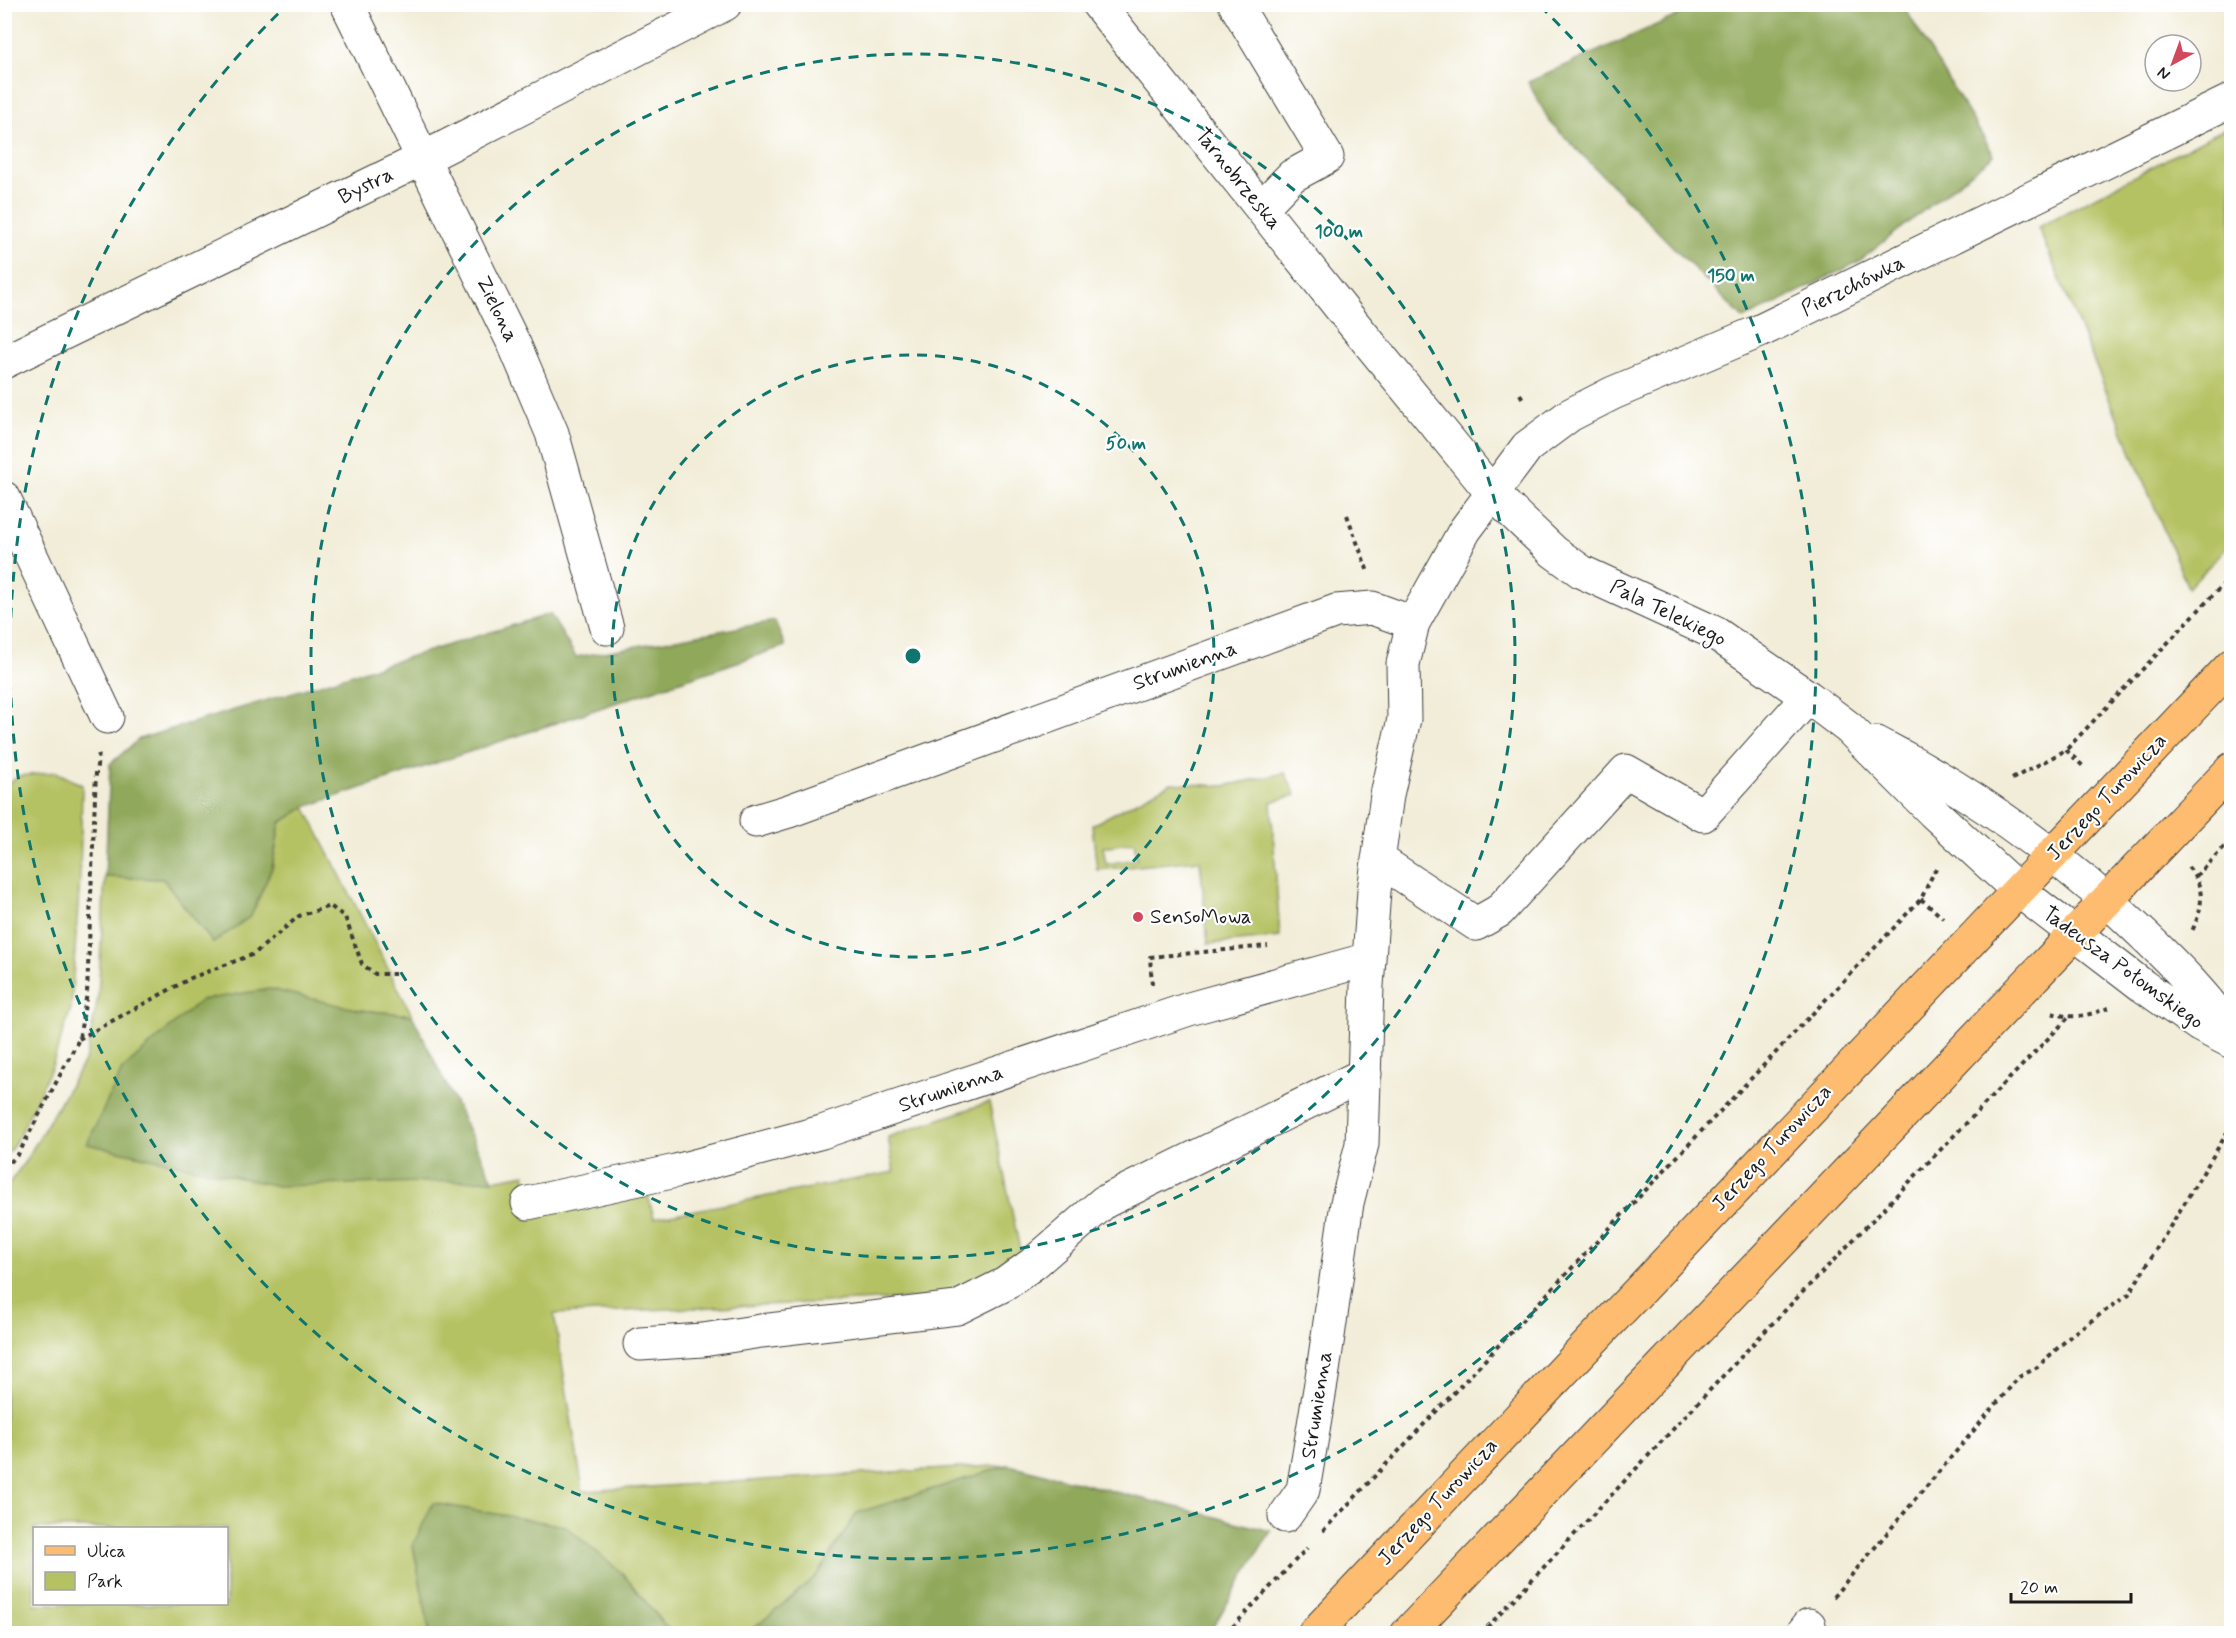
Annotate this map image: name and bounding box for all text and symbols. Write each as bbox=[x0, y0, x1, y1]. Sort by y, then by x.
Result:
north arrow bbox=[2143, 33, 2203, 93]
text: N bbox=[2153, 62, 2175, 85]
street label: Tarnobrzeska bbox=[1188, 122, 1288, 236]
street label: Bystra bbox=[334, 161, 398, 211]
text: 100 m bbox=[1315, 220, 1363, 244]
street label: Pierzchówka bbox=[1796, 249, 1910, 323]
text: 150 m bbox=[1707, 264, 1755, 288]
street label: Zielona bbox=[469, 271, 525, 347]
text: 50 m bbox=[1106, 432, 1146, 456]
street label: Pala Telekiego bbox=[1605, 573, 1731, 654]
street label: Strumienna bbox=[1129, 634, 1241, 698]
centre of rings bbox=[903, 646, 923, 666]
street label: Jerzego Turowicza bbox=[2041, 727, 2173, 867]
street label: Tadeusza Połomskiego bbox=[2037, 900, 2209, 1036]
place label: SensoMowa bbox=[1150, 903, 1252, 931]
marker: SensoMowa bbox=[1131, 910, 1145, 924]
street label: Strumienna bbox=[895, 1058, 1007, 1120]
street label: Jerzego Turowicza bbox=[1706, 1078, 1838, 1218]
street label: Strumienna bbox=[1295, 1349, 1339, 1461]
street label: Jerzego Turowicza bbox=[1372, 1432, 1504, 1572]
legend bbox=[33, 1527, 228, 1605]
text: Ulica bbox=[87, 1540, 126, 1564]
scale bar bbox=[2011, 1566, 2131, 1604]
text: Park bbox=[87, 1570, 123, 1594]
text: 20 m bbox=[2020, 1576, 2058, 1600]

